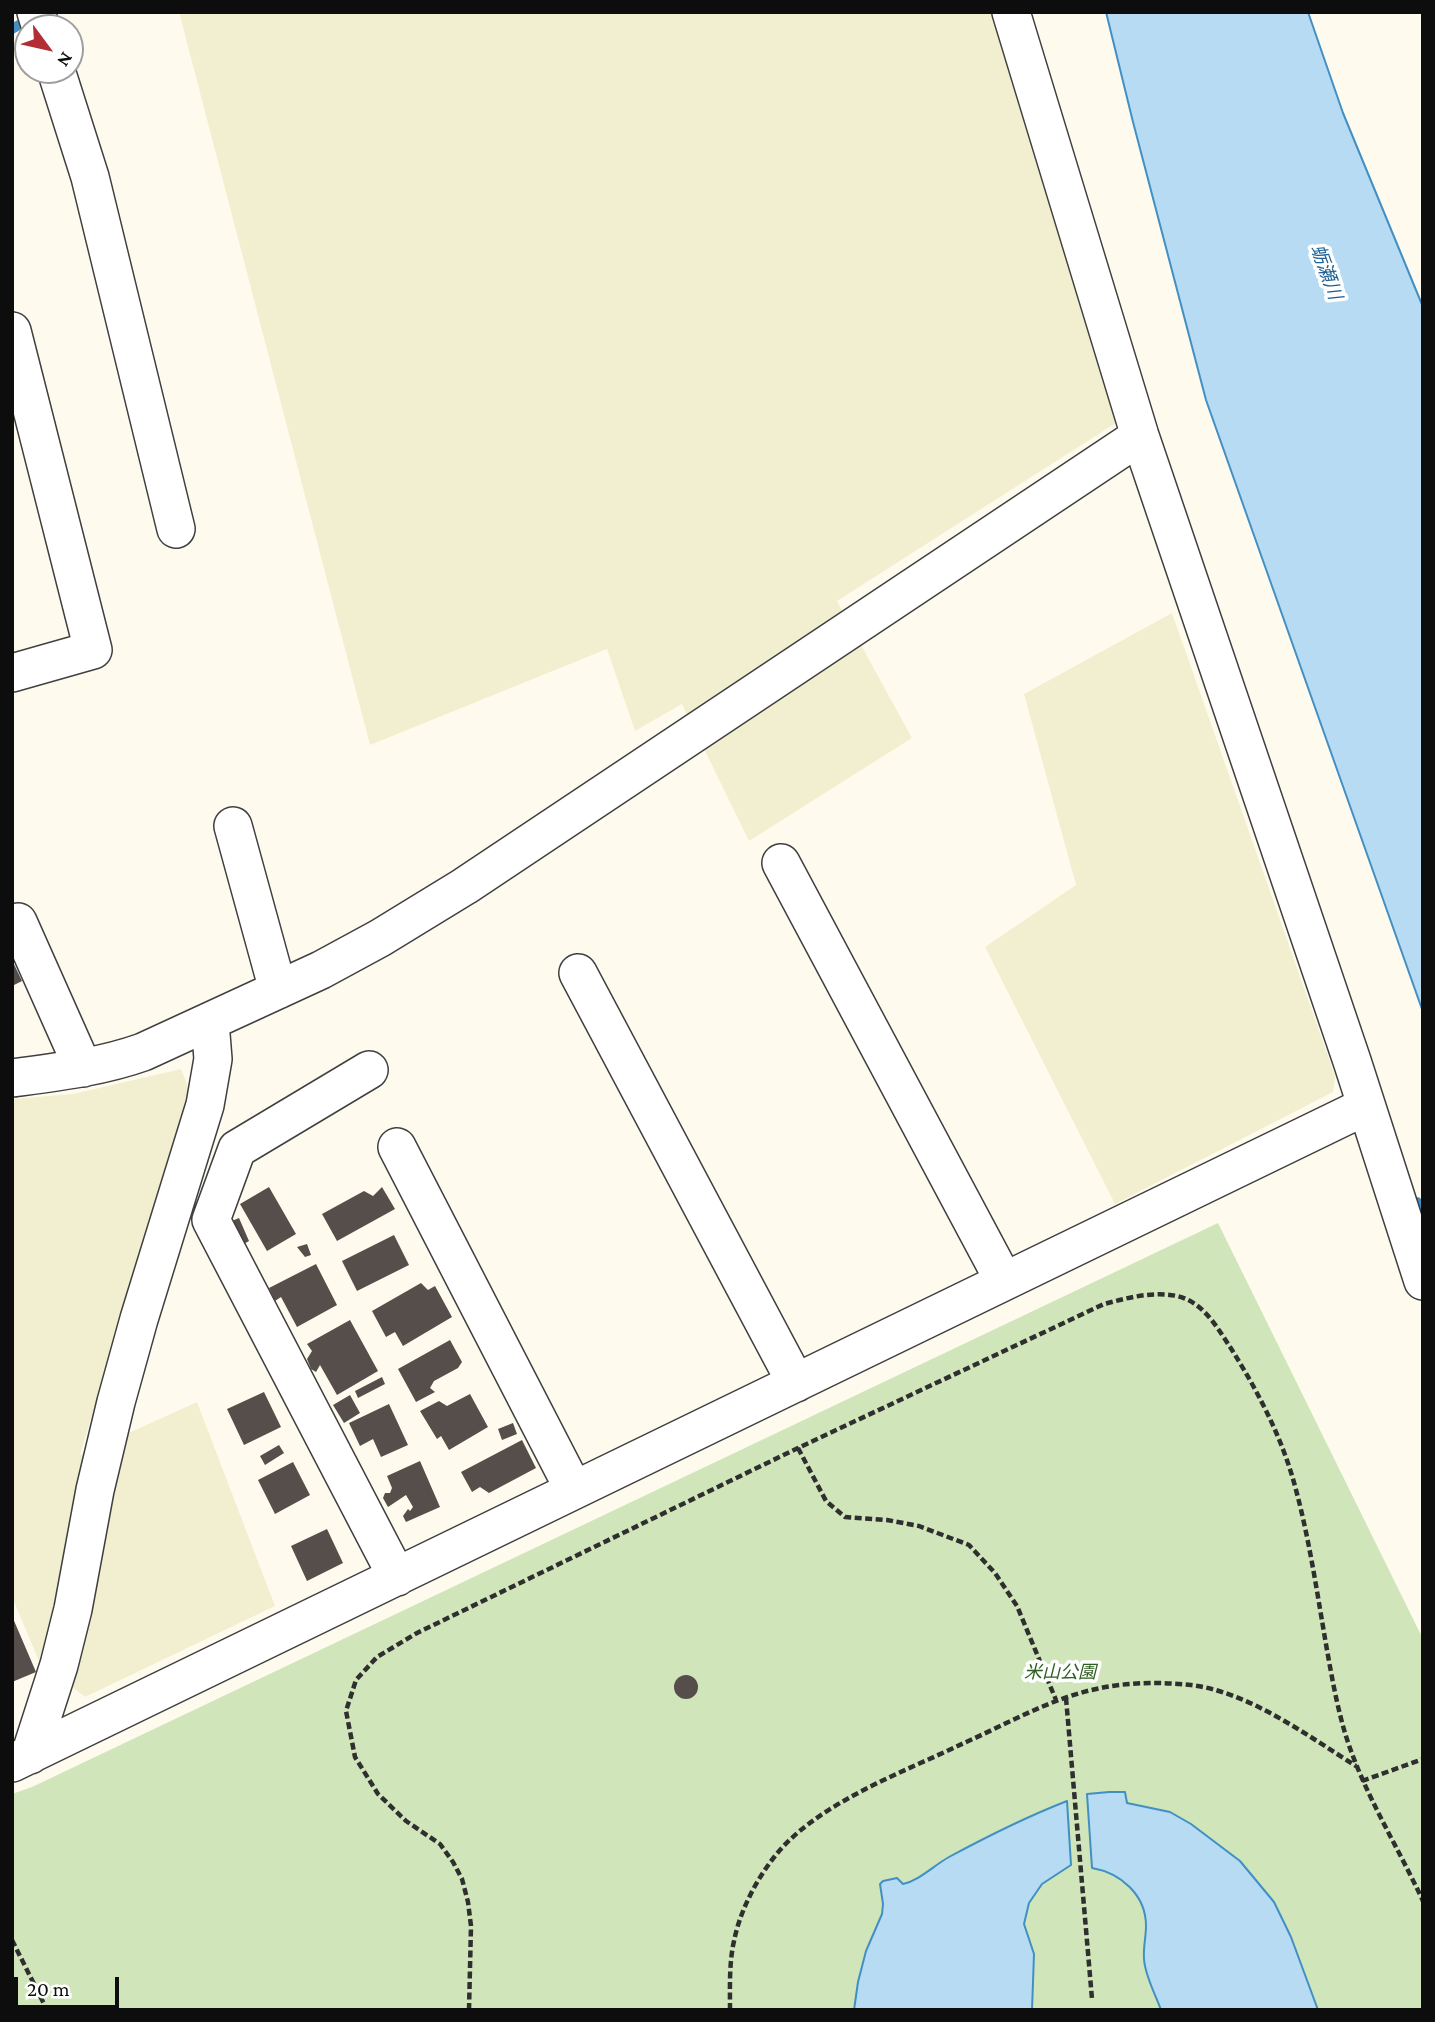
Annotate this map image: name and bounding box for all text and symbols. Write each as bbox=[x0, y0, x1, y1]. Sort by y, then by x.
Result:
north arrow bbox=[14, 14, 84, 84]
text: N bbox=[53, 48, 78, 71]
water label: 蛎瀬川 bbox=[1306, 241, 1346, 303]
park label: 米山公園 bbox=[1024, 1661, 1096, 1683]
scale bar bbox=[18, 1962, 122, 2006]
text: 20 m bbox=[27, 1977, 70, 2001]

